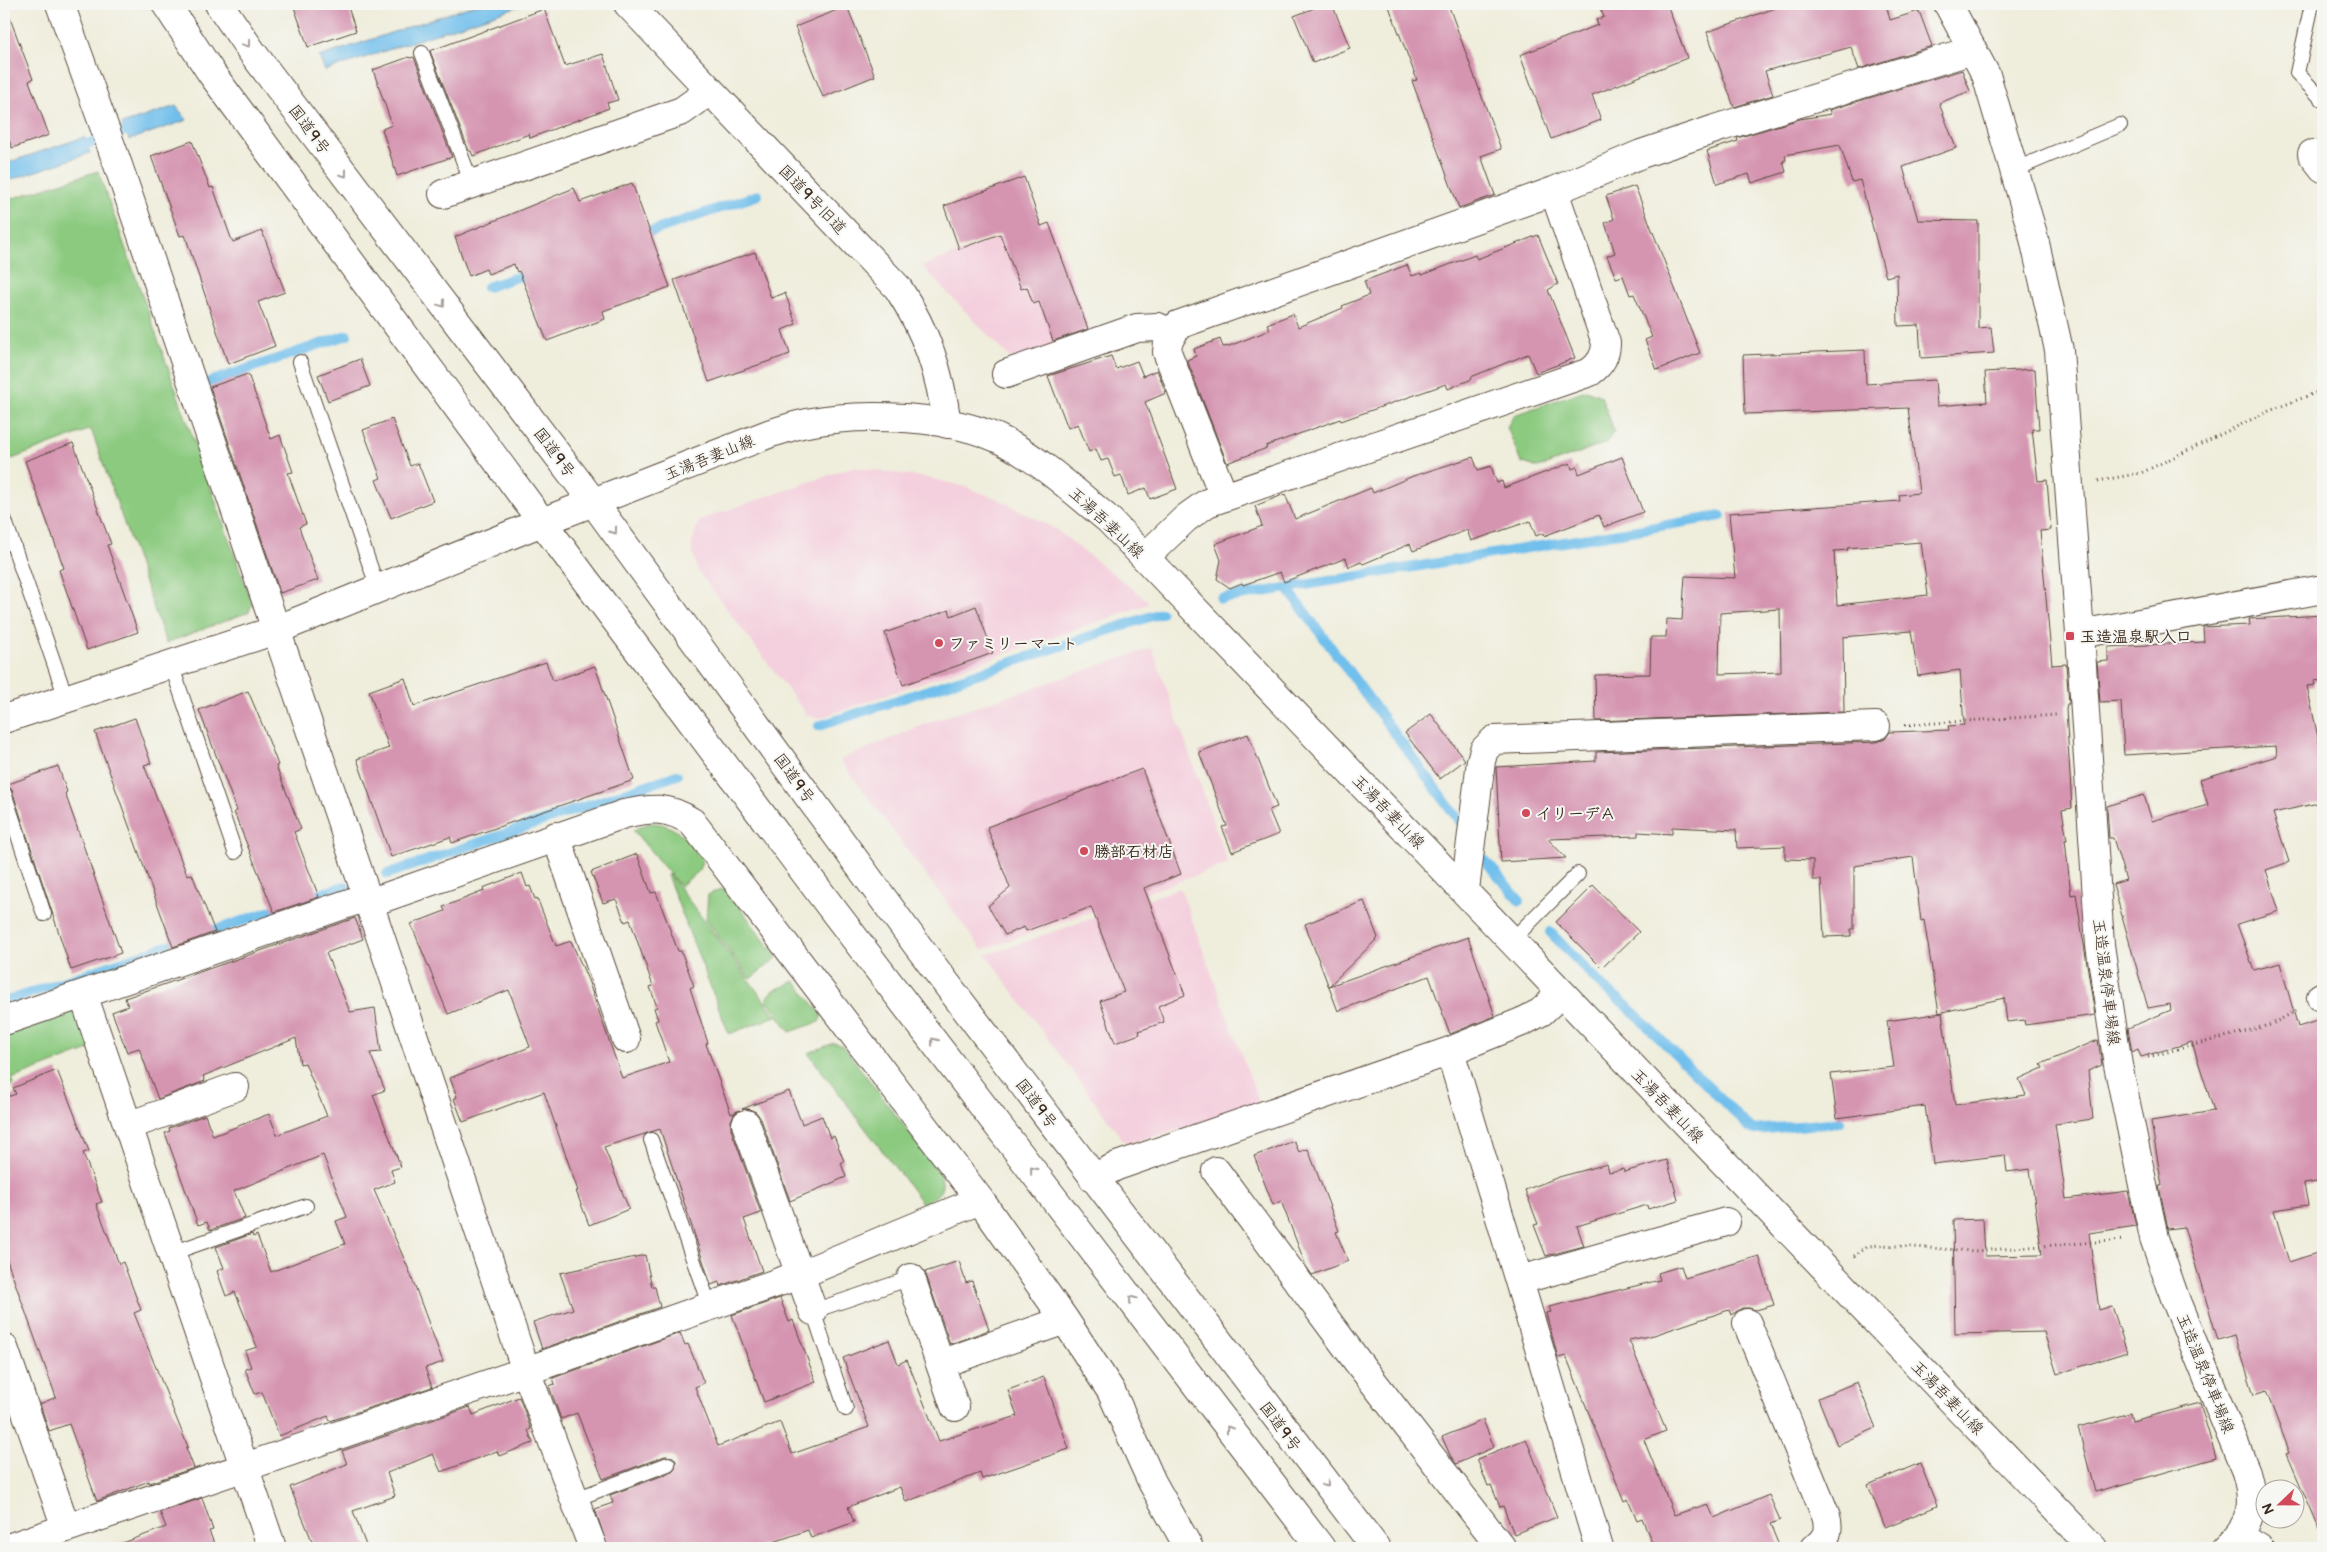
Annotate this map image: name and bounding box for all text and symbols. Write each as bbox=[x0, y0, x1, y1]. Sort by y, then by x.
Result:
one-way arrow bbox=[241, 38, 250, 48]
street label: 国道9号 bbox=[284, 101, 334, 158]
street label: 国道9号旧道 bbox=[774, 161, 850, 239]
one-way arrow bbox=[339, 168, 347, 177]
one-way arrow bbox=[437, 298, 445, 307]
street label: 国道9号 bbox=[529, 424, 579, 481]
street label: 玉湯吾妻山線 bbox=[661, 432, 758, 485]
street label: 玉湯吾妻山線 bbox=[1064, 483, 1148, 563]
one-way arrow bbox=[608, 525, 617, 535]
place label: 玉造温泉駅入口 bbox=[2080, 628, 2192, 647]
marker: 玉造温泉駅入口 bbox=[2064, 630, 2076, 642]
place label: ファミリーマート bbox=[949, 635, 1078, 654]
marker: ファミリーマート bbox=[933, 637, 945, 649]
street label: 国道9号 bbox=[769, 750, 818, 808]
street label: 玉湯吾妻山線 bbox=[1348, 771, 1428, 853]
place label: イリーデＡ bbox=[1536, 805, 1616, 824]
marker: イリーデＡ bbox=[1520, 807, 1532, 819]
place label: 勝部石材店 bbox=[1094, 843, 1174, 862]
marker: 勝部石材店 bbox=[1078, 845, 1090, 857]
street label: 玉造温泉停車場線 bbox=[2088, 917, 2123, 1047]
one-way arrow bbox=[931, 1038, 939, 1047]
street label: 玉湯吾妻山線 bbox=[1627, 1065, 1707, 1147]
street label: 国道9号 bbox=[1011, 1075, 1061, 1132]
one-way arrow bbox=[1030, 1167, 1038, 1176]
one-way arrow bbox=[1129, 1296, 1137, 1305]
street label: 玉造温泉停車場線 bbox=[2172, 1311, 2237, 1436]
street label: 玉湯吾妻山線 bbox=[1907, 1357, 1987, 1439]
street label: 国道9号 bbox=[1255, 1398, 1305, 1455]
one-way arrow bbox=[1226, 1425, 1235, 1435]
one-way arrow bbox=[1320, 1478, 1328, 1487]
north arrow bbox=[2254, 1480, 2304, 1530]
text: N bbox=[2259, 1501, 2278, 1517]

